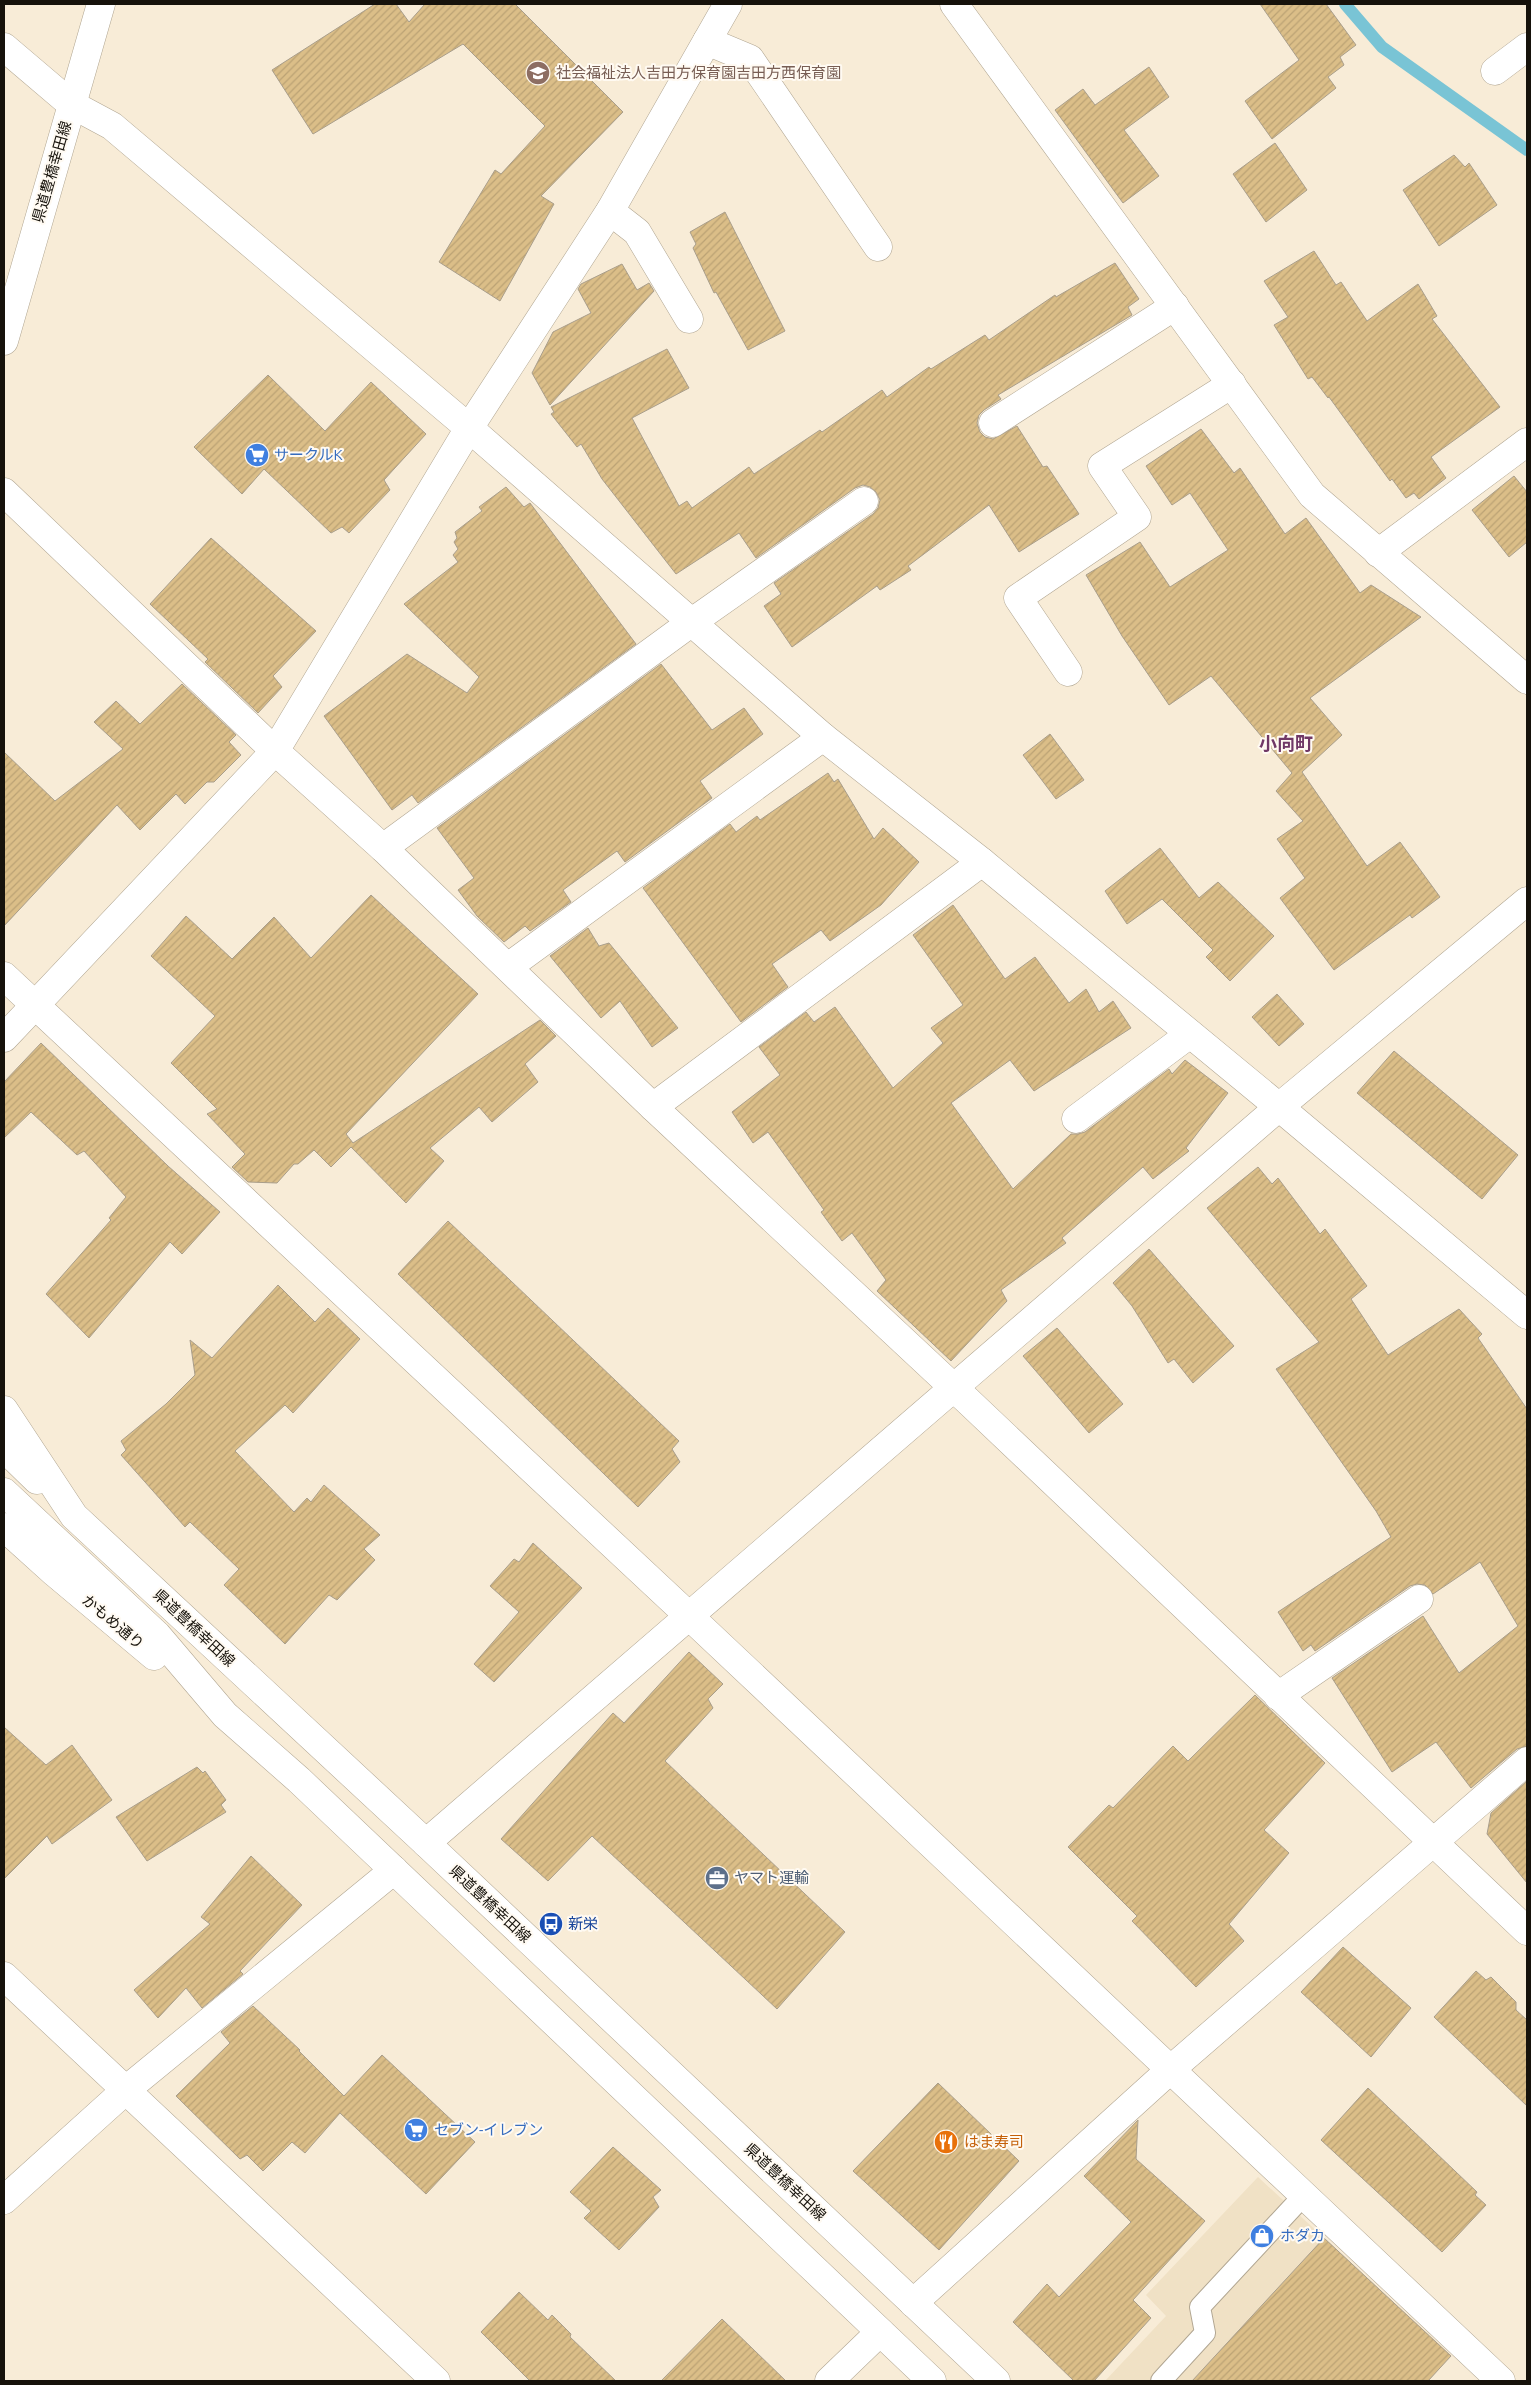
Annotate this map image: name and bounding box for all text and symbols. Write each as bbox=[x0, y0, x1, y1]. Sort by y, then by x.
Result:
school or university icon: 社会福祉法人吉田方保育園吉田方西保育園 bbox=[525, 60, 551, 86]
place label: 社会福祉法人吉田方保育園吉田方西保育園 bbox=[556, 64, 841, 81]
street label: 県道豊橋幸田線 bbox=[29, 119, 74, 225]
supermarket icon: サークルK bbox=[244, 442, 270, 468]
place label: サークルK bbox=[274, 446, 343, 463]
district label: 小向町 bbox=[1259, 733, 1313, 753]
street label: 県道豊橋幸田線 bbox=[150, 1586, 239, 1670]
street label: かもめ通り bbox=[79, 1591, 148, 1652]
street label: 県道豊橋幸田線 bbox=[446, 1862, 535, 1946]
office icon: ヤマト運輸 bbox=[704, 1865, 730, 1891]
place label: ヤマト運輸 bbox=[734, 1869, 809, 1886]
bus stop icon: 新栄 bbox=[538, 1911, 564, 1937]
place label: 新栄 bbox=[568, 1915, 598, 1932]
supermarket icon: セブン-イレブン bbox=[403, 2117, 429, 2143]
place label: セブン-イレブン bbox=[434, 2121, 543, 2138]
restaurant icon: はま寿司 bbox=[933, 2129, 959, 2155]
place label: はま寿司 bbox=[964, 2133, 1024, 2150]
street label: 県道豊橋幸田線 bbox=[741, 2140, 830, 2224]
shop icon: ホダカ bbox=[1249, 2223, 1275, 2249]
place label: ホダカ bbox=[1280, 2227, 1325, 2244]

